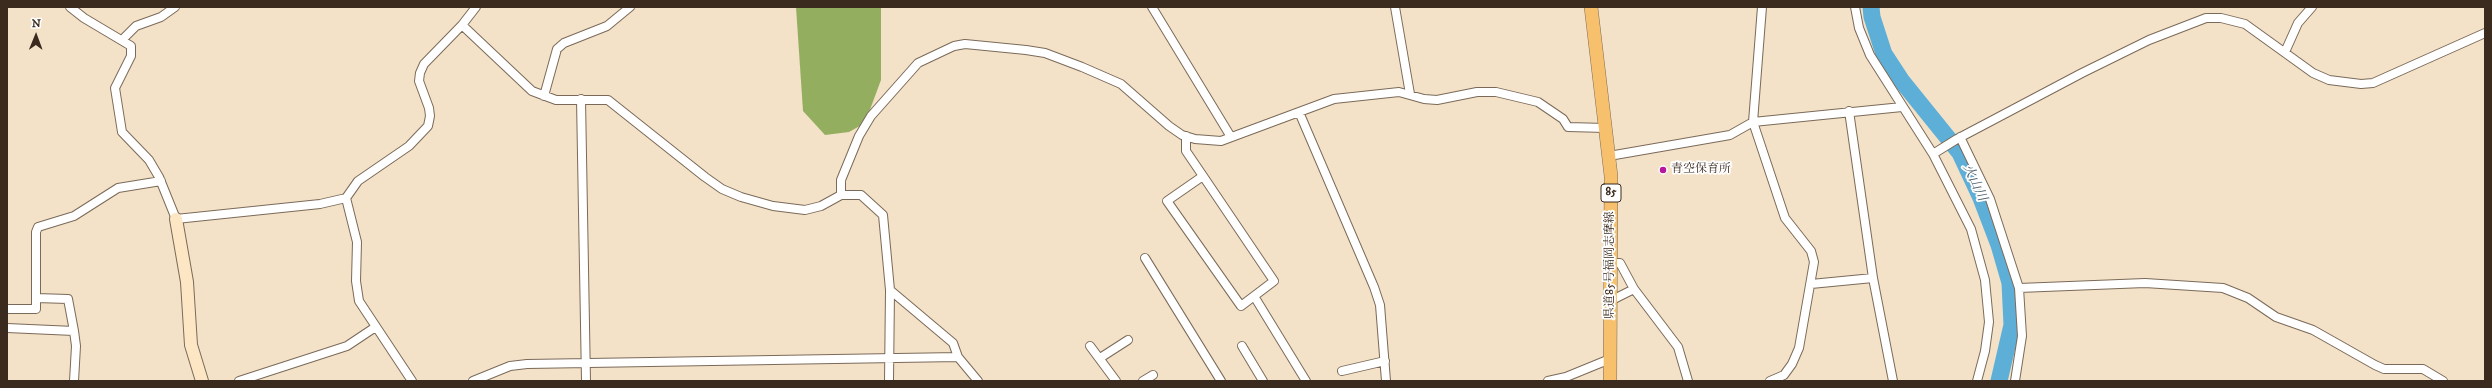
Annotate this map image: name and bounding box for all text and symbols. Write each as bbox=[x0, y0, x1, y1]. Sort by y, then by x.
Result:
north arrow bbox=[16, 16, 56, 56]
text: N bbox=[32, 17, 41, 31]
water label: 火山川 bbox=[1959, 162, 1989, 204]
place label: 青空保育所 bbox=[1671, 163, 1731, 177]
marker: 青空保育所 bbox=[1658, 165, 1668, 175]
road number: 85 bbox=[1601, 184, 1621, 202]
street label: 県道85号福岡志摩線 bbox=[1604, 211, 1618, 319]

